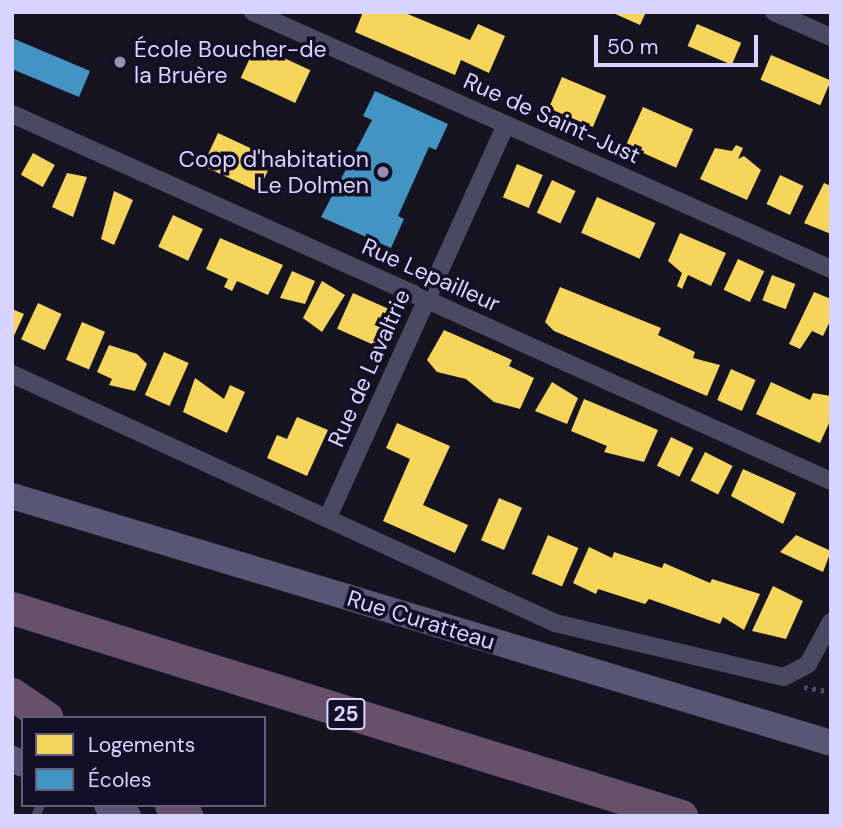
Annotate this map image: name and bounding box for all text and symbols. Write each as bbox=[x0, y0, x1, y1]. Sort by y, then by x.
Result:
scale bar bbox=[598, 21, 762, 65]
text: 50 m bbox=[607, 33, 658, 61]
place label: École Boucher-de la Bruère bbox=[134, 35, 327, 89]
marker: École Boucher-de la Bruère bbox=[112, 54, 128, 70]
street label: Rue de Saint-Just bbox=[459, 67, 645, 169]
place label: Coop d'habitation Le Dolmen bbox=[178, 145, 369, 199]
marker: Coop d'habitation Le Dolmen bbox=[375, 164, 391, 180]
street label: Rue Lepailleur bbox=[358, 232, 504, 318]
street label: Rue de Lavaltrie bbox=[322, 285, 416, 451]
street label: Rue Curatteau bbox=[344, 584, 498, 656]
road number: 25 bbox=[325, 696, 367, 732]
legend bbox=[21, 716, 266, 807]
text: Logements bbox=[88, 731, 195, 759]
text: Écoles bbox=[88, 766, 151, 794]

